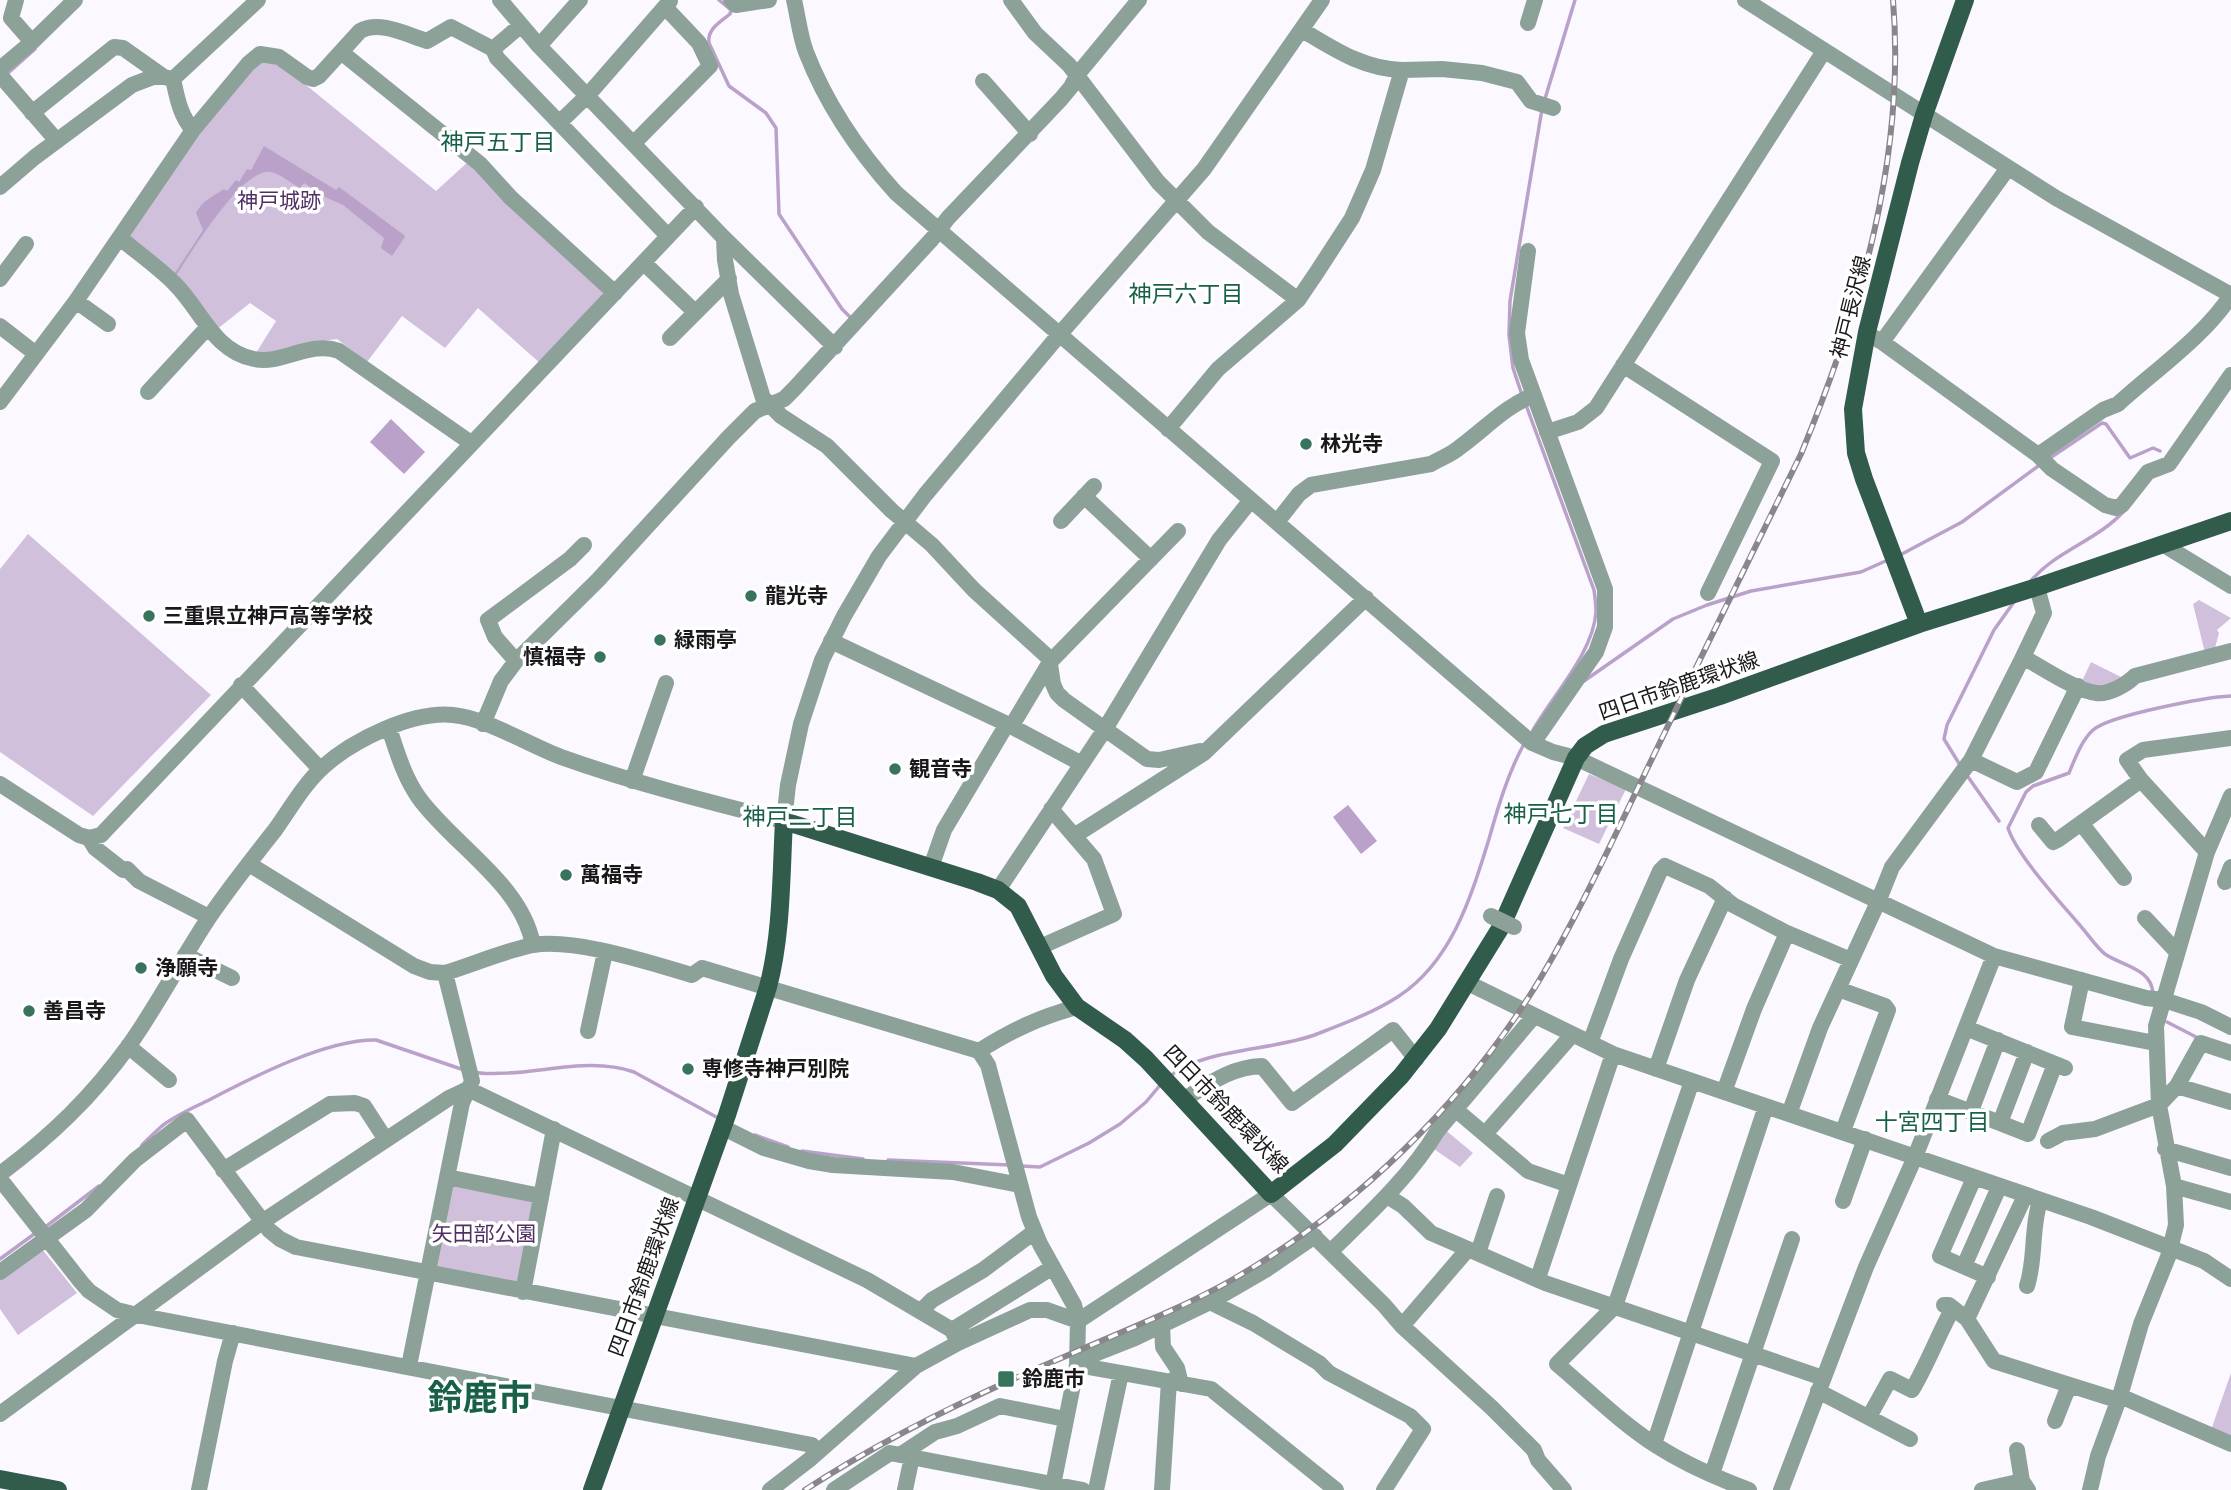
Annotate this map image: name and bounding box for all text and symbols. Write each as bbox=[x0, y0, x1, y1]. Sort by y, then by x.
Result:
district label: 神戸五丁目 bbox=[441, 128, 556, 155]
park label: 神戸城跡 bbox=[237, 188, 321, 213]
street label: 神戸長沢線 bbox=[1826, 253, 1875, 361]
district label: 神戸六丁目 bbox=[1129, 280, 1244, 307]
place label: 林光寺 bbox=[1320, 431, 1383, 456]
marker: 林光寺 bbox=[1298, 436, 1314, 452]
place label: 龍光寺 bbox=[765, 583, 828, 608]
marker: 龍光寺 bbox=[743, 588, 759, 604]
place label: 三重県立神戸高等学校 bbox=[163, 603, 373, 628]
marker: 三重県立神戸高等学校 bbox=[141, 608, 157, 624]
place label: 緑雨亭 bbox=[674, 627, 737, 652]
marker: 緑雨亭 bbox=[652, 632, 668, 648]
place label: 慎福寺 bbox=[523, 644, 586, 669]
street label: 四日市鈴鹿環状線 bbox=[1595, 646, 1762, 725]
marker: 慎福寺 bbox=[592, 649, 608, 665]
place label: 観音寺 bbox=[909, 756, 972, 781]
marker: 観音寺 bbox=[887, 761, 903, 777]
district label: 神戸七丁目 bbox=[1504, 800, 1619, 827]
district label: 神戸二丁目 bbox=[743, 803, 858, 830]
place label: 萬福寺 bbox=[580, 862, 643, 887]
marker: 萬福寺 bbox=[558, 867, 574, 883]
place label: 浄願寺 bbox=[155, 955, 218, 980]
marker: 浄願寺 bbox=[133, 960, 149, 976]
place label: 善昌寺 bbox=[43, 998, 106, 1023]
marker: 善昌寺 bbox=[21, 1003, 37, 1019]
street label: 四日市鈴鹿環状線 bbox=[1159, 1040, 1294, 1178]
place label: 専修寺神戸別院 bbox=[702, 1056, 849, 1081]
marker: 専修寺神戸別院 bbox=[680, 1061, 696, 1077]
district label: 十宮四丁目 bbox=[1875, 1108, 1990, 1135]
street label: 四日市鈴鹿環状線 bbox=[603, 1194, 684, 1360]
park label: 矢田部公園 bbox=[432, 1221, 537, 1246]
place label: 鈴鹿市 bbox=[1022, 1366, 1085, 1391]
marker: 鈴鹿市 bbox=[996, 1369, 1016, 1389]
district label: 鈴鹿市 bbox=[427, 1377, 533, 1418]

